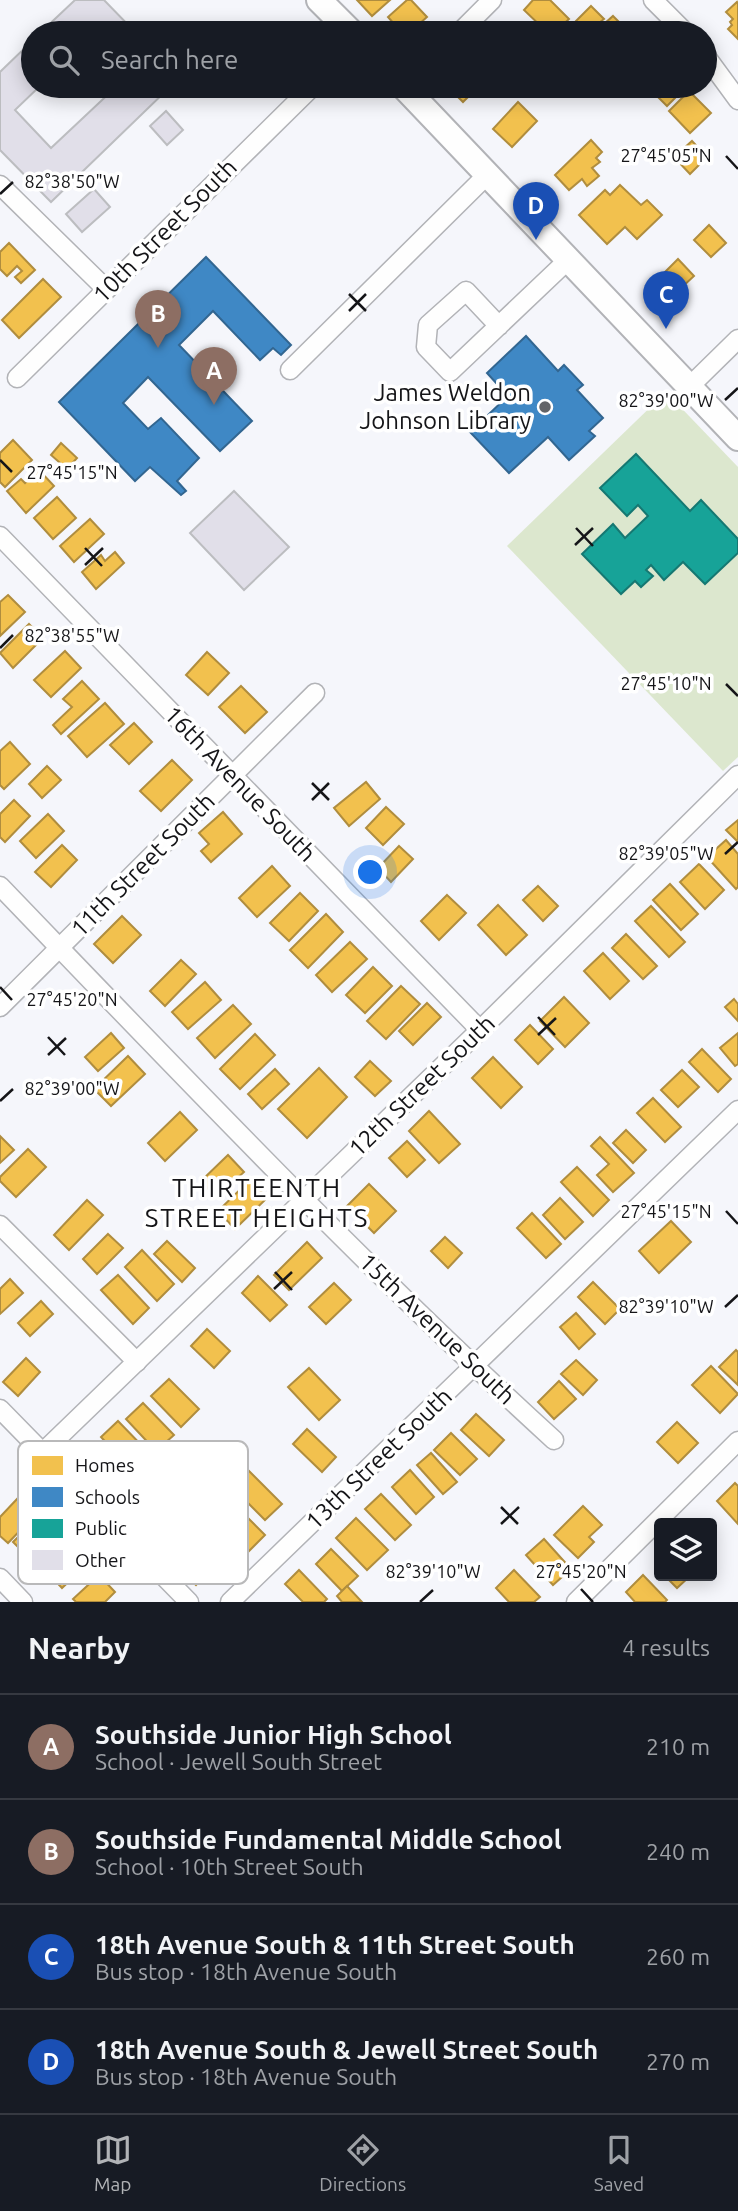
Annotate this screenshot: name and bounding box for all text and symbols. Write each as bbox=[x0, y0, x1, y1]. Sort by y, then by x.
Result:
search box bbox=[21, 21, 717, 98]
icon: search bbox=[45, 41, 83, 79]
text: Search here bbox=[101, 45, 238, 74]
text: 27°45'05"N bbox=[620, 145, 712, 165]
street label: 10th Street South bbox=[87, 153, 242, 308]
text: 82°38'50"W bbox=[24, 171, 120, 191]
pin: D bbox=[513, 182, 559, 240]
pin: C bbox=[643, 271, 689, 329]
pin: B bbox=[135, 290, 181, 348]
pin: A bbox=[191, 347, 237, 405]
place label: James Weldon Johnson Library bbox=[359, 379, 531, 434]
text: 82°39'00"W bbox=[618, 390, 714, 410]
marker: James Weldon Johnson Library bbox=[537, 399, 553, 415]
text: 27°45'15"N bbox=[26, 462, 118, 482]
text: 82°38'55"W bbox=[24, 625, 120, 645]
text: 27°45'10"N bbox=[620, 673, 712, 693]
street label: 16th Avenue South bbox=[159, 700, 321, 867]
street label: 11th Street South bbox=[65, 787, 220, 942]
text: 82°39'05"W bbox=[618, 843, 714, 863]
your location bbox=[353, 855, 387, 889]
text: 27°45'20"N bbox=[26, 989, 118, 1009]
street label: 12th Street South bbox=[343, 1009, 500, 1162]
text: 82°39'00"W bbox=[24, 1078, 120, 1098]
district label: THIRTEENTH STREET HEIGHTS bbox=[145, 1173, 369, 1232]
text: 27°45'15"N bbox=[620, 1201, 712, 1221]
street label: 15th Avenue South bbox=[354, 1248, 521, 1410]
text: 82°39'10"W bbox=[618, 1296, 714, 1316]
street label: 13th Street South bbox=[300, 1382, 457, 1535]
legend bbox=[18, 1441, 248, 1584]
text: Homes bbox=[75, 1454, 135, 1476]
text: Schools bbox=[75, 1486, 140, 1508]
text: Public bbox=[75, 1517, 127, 1539]
map controls bbox=[654, 1518, 717, 1581]
button: layers bbox=[654, 1518, 717, 1581]
text: Other bbox=[75, 1549, 126, 1571]
text: 82°39'10"W bbox=[385, 1561, 481, 1581]
text: 27°45'20"N bbox=[535, 1561, 627, 1581]
text: Nearby bbox=[28, 1631, 130, 1665]
text: 4 results bbox=[622, 1635, 710, 1660]
text: Southside Junior High School bbox=[95, 1720, 452, 1749]
text: A bbox=[43, 1734, 59, 1759]
text: 210 m bbox=[646, 1734, 710, 1759]
text: School · Jewell South Street bbox=[95, 1749, 382, 1774]
text: Southside Fundamental Middle School bbox=[95, 1825, 562, 1854]
text: B bbox=[43, 1839, 59, 1864]
text: 240 m bbox=[646, 1839, 710, 1864]
text: School · 10th Street South bbox=[95, 1854, 364, 1879]
text: 18th Avenue South & 11th Street South bbox=[95, 1930, 575, 1959]
text: C bbox=[44, 1944, 58, 1969]
text: 260 m bbox=[646, 1944, 710, 1969]
text: Bus stop · 18th Avenue South bbox=[95, 1959, 397, 1984]
text: 18th Avenue South & Jewell Street South bbox=[95, 2035, 598, 2064]
text: D bbox=[43, 2049, 59, 2074]
text: 270 m bbox=[646, 2049, 710, 2074]
text: Bus stop · 18th Avenue South bbox=[95, 2064, 397, 2089]
tab: Map bbox=[94, 2131, 132, 2195]
tab: Directions bbox=[319, 2131, 406, 2195]
tab: Saved bbox=[594, 2131, 644, 2195]

